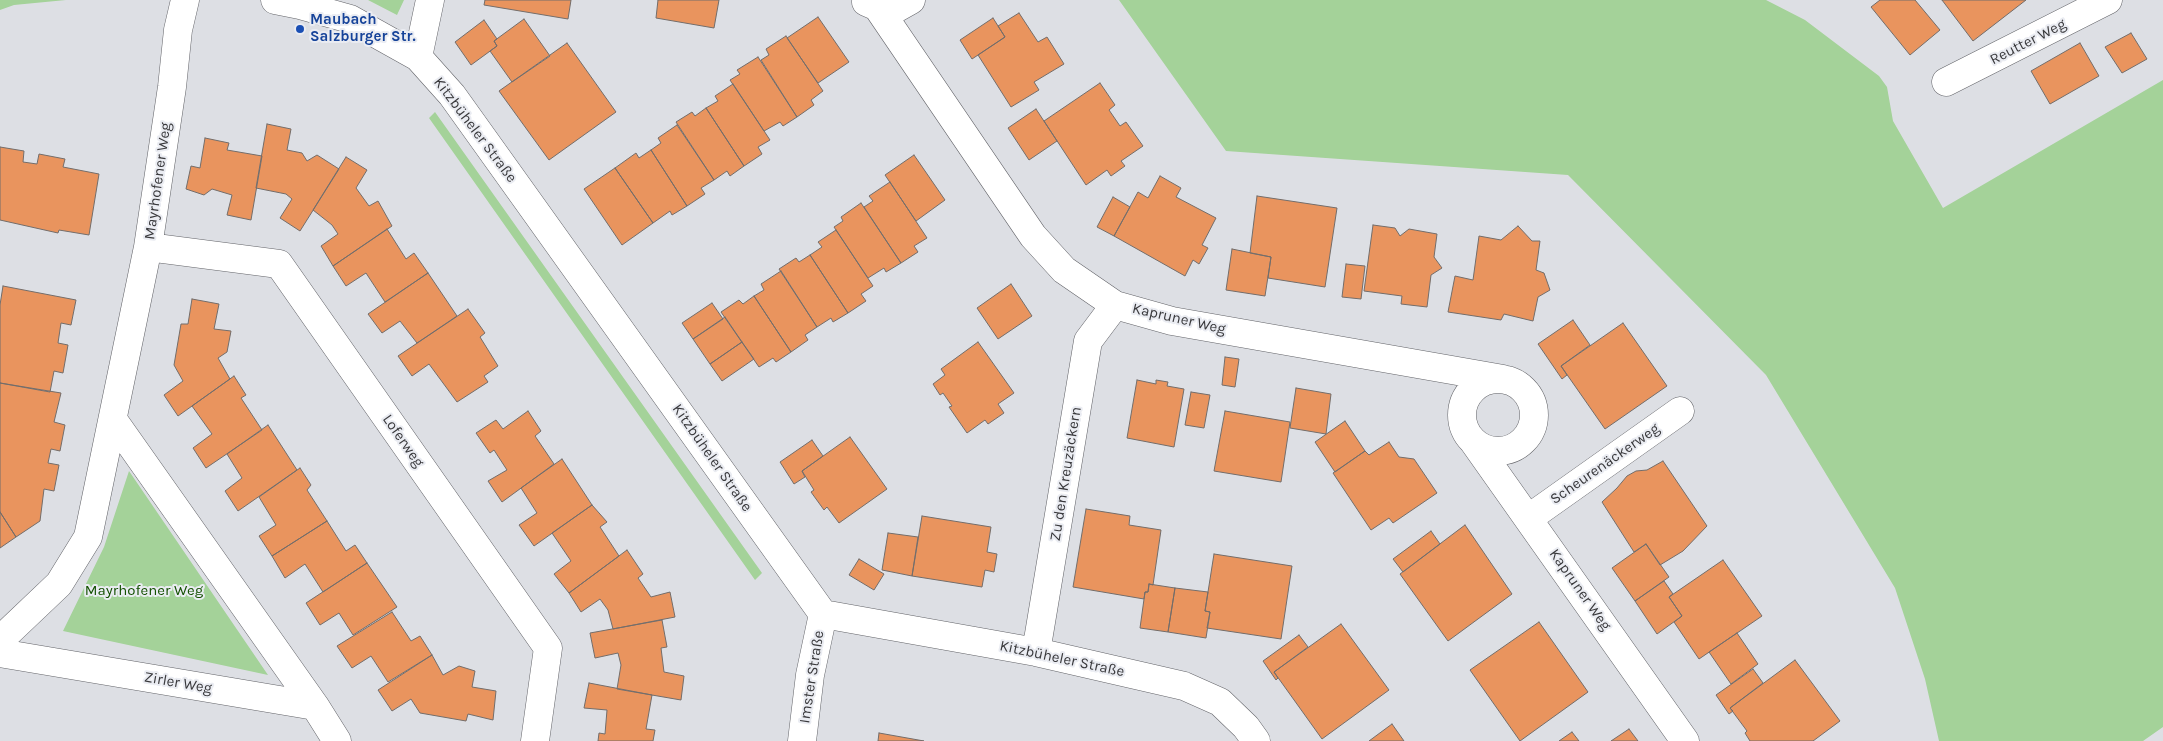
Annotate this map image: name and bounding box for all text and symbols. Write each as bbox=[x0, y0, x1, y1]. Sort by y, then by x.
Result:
place label: Maubach Salzburger Str. bbox=[310, 11, 416, 46]
street label: Reutter Weg bbox=[1987, 15, 2069, 69]
marker: Maubach Salzburger Str. bbox=[294, 23, 306, 35]
street label: Kitzbüheler Straße bbox=[430, 74, 520, 186]
street label: Mayrhofener Weg bbox=[141, 121, 175, 241]
street label: Kapruner Weg bbox=[1130, 299, 1228, 339]
street label: Kitzbüheler Straße bbox=[668, 401, 756, 515]
street label: Zu den Kreuzäckern bbox=[1046, 406, 1086, 542]
street label: Loferweg bbox=[378, 411, 428, 471]
street label: Scheurenäckerweg bbox=[1547, 420, 1663, 508]
street label: Kapruner Weg bbox=[1545, 546, 1615, 634]
park label: Mayrhofener Weg bbox=[85, 582, 203, 600]
street label: Imster Straße bbox=[796, 629, 828, 725]
street label: Kitzbüheler Straße bbox=[998, 637, 1126, 681]
street label: Zirler Weg bbox=[143, 668, 213, 698]

